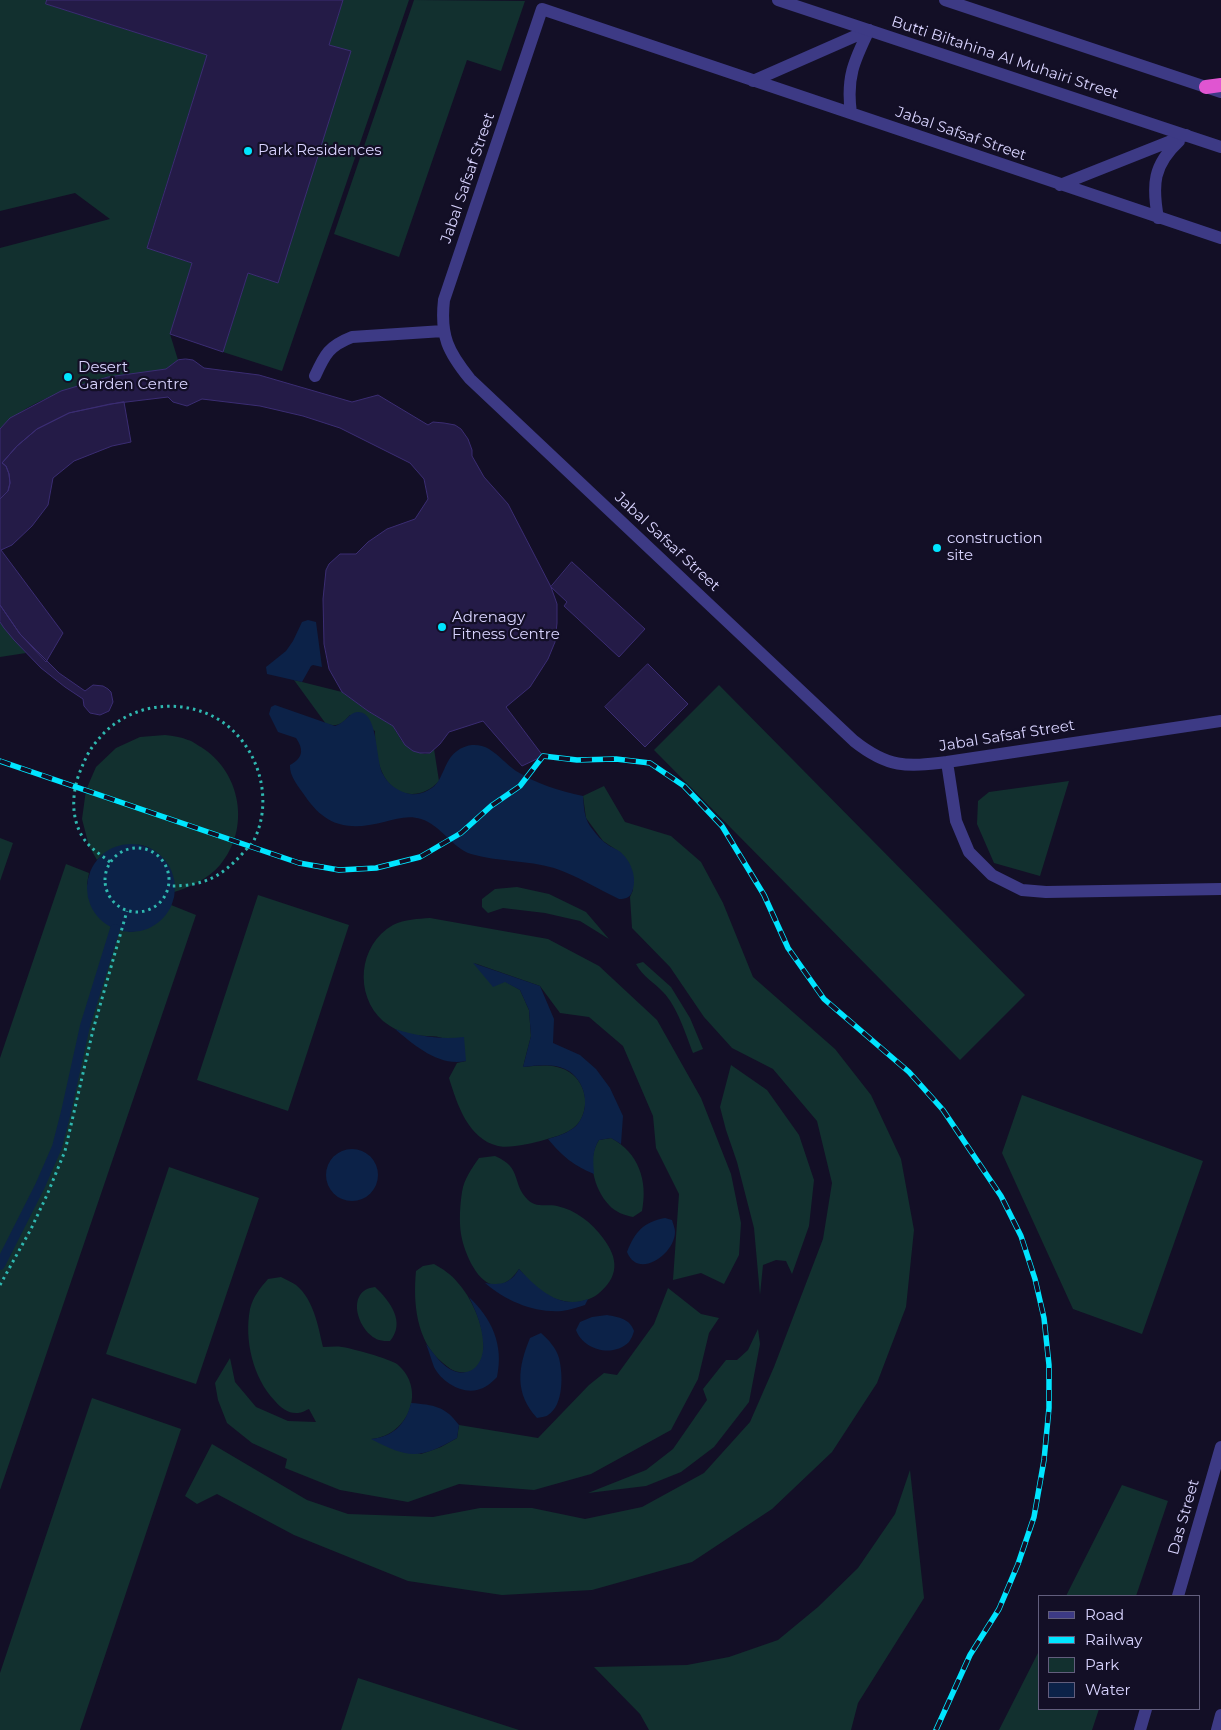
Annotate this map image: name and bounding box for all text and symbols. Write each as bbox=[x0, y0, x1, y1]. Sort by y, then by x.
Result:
street label: Butti Biltahina Al Muhairi Street bbox=[889, 13, 1121, 103]
street label: Jabal Safsaf Street bbox=[893, 103, 1029, 165]
street label: Jabal Safsaf Street bbox=[437, 110, 499, 246]
place label: Park Residences bbox=[258, 142, 382, 160]
marker: Park Residences bbox=[242, 145, 254, 157]
place label: Desert Garden Centre bbox=[78, 359, 188, 394]
marker: Desert Garden Centre bbox=[62, 371, 74, 383]
street label: Jabal Safsaf Street bbox=[611, 489, 723, 595]
place label: construction site bbox=[947, 530, 1043, 565]
marker: construction site bbox=[931, 542, 943, 554]
place label: Adrenagy Fitness Centre bbox=[452, 609, 560, 644]
marker: Adrenagy Fitness Centre bbox=[436, 621, 448, 633]
street label: Jabal Safsaf Street bbox=[938, 716, 1076, 756]
street label: Das Street bbox=[1165, 1477, 1203, 1557]
legend bbox=[1038, 1595, 1201, 1710]
text: Road bbox=[1085, 1605, 1124, 1624]
text: Railway bbox=[1085, 1630, 1142, 1649]
text: Park bbox=[1085, 1655, 1119, 1674]
text: Water bbox=[1085, 1680, 1131, 1699]

